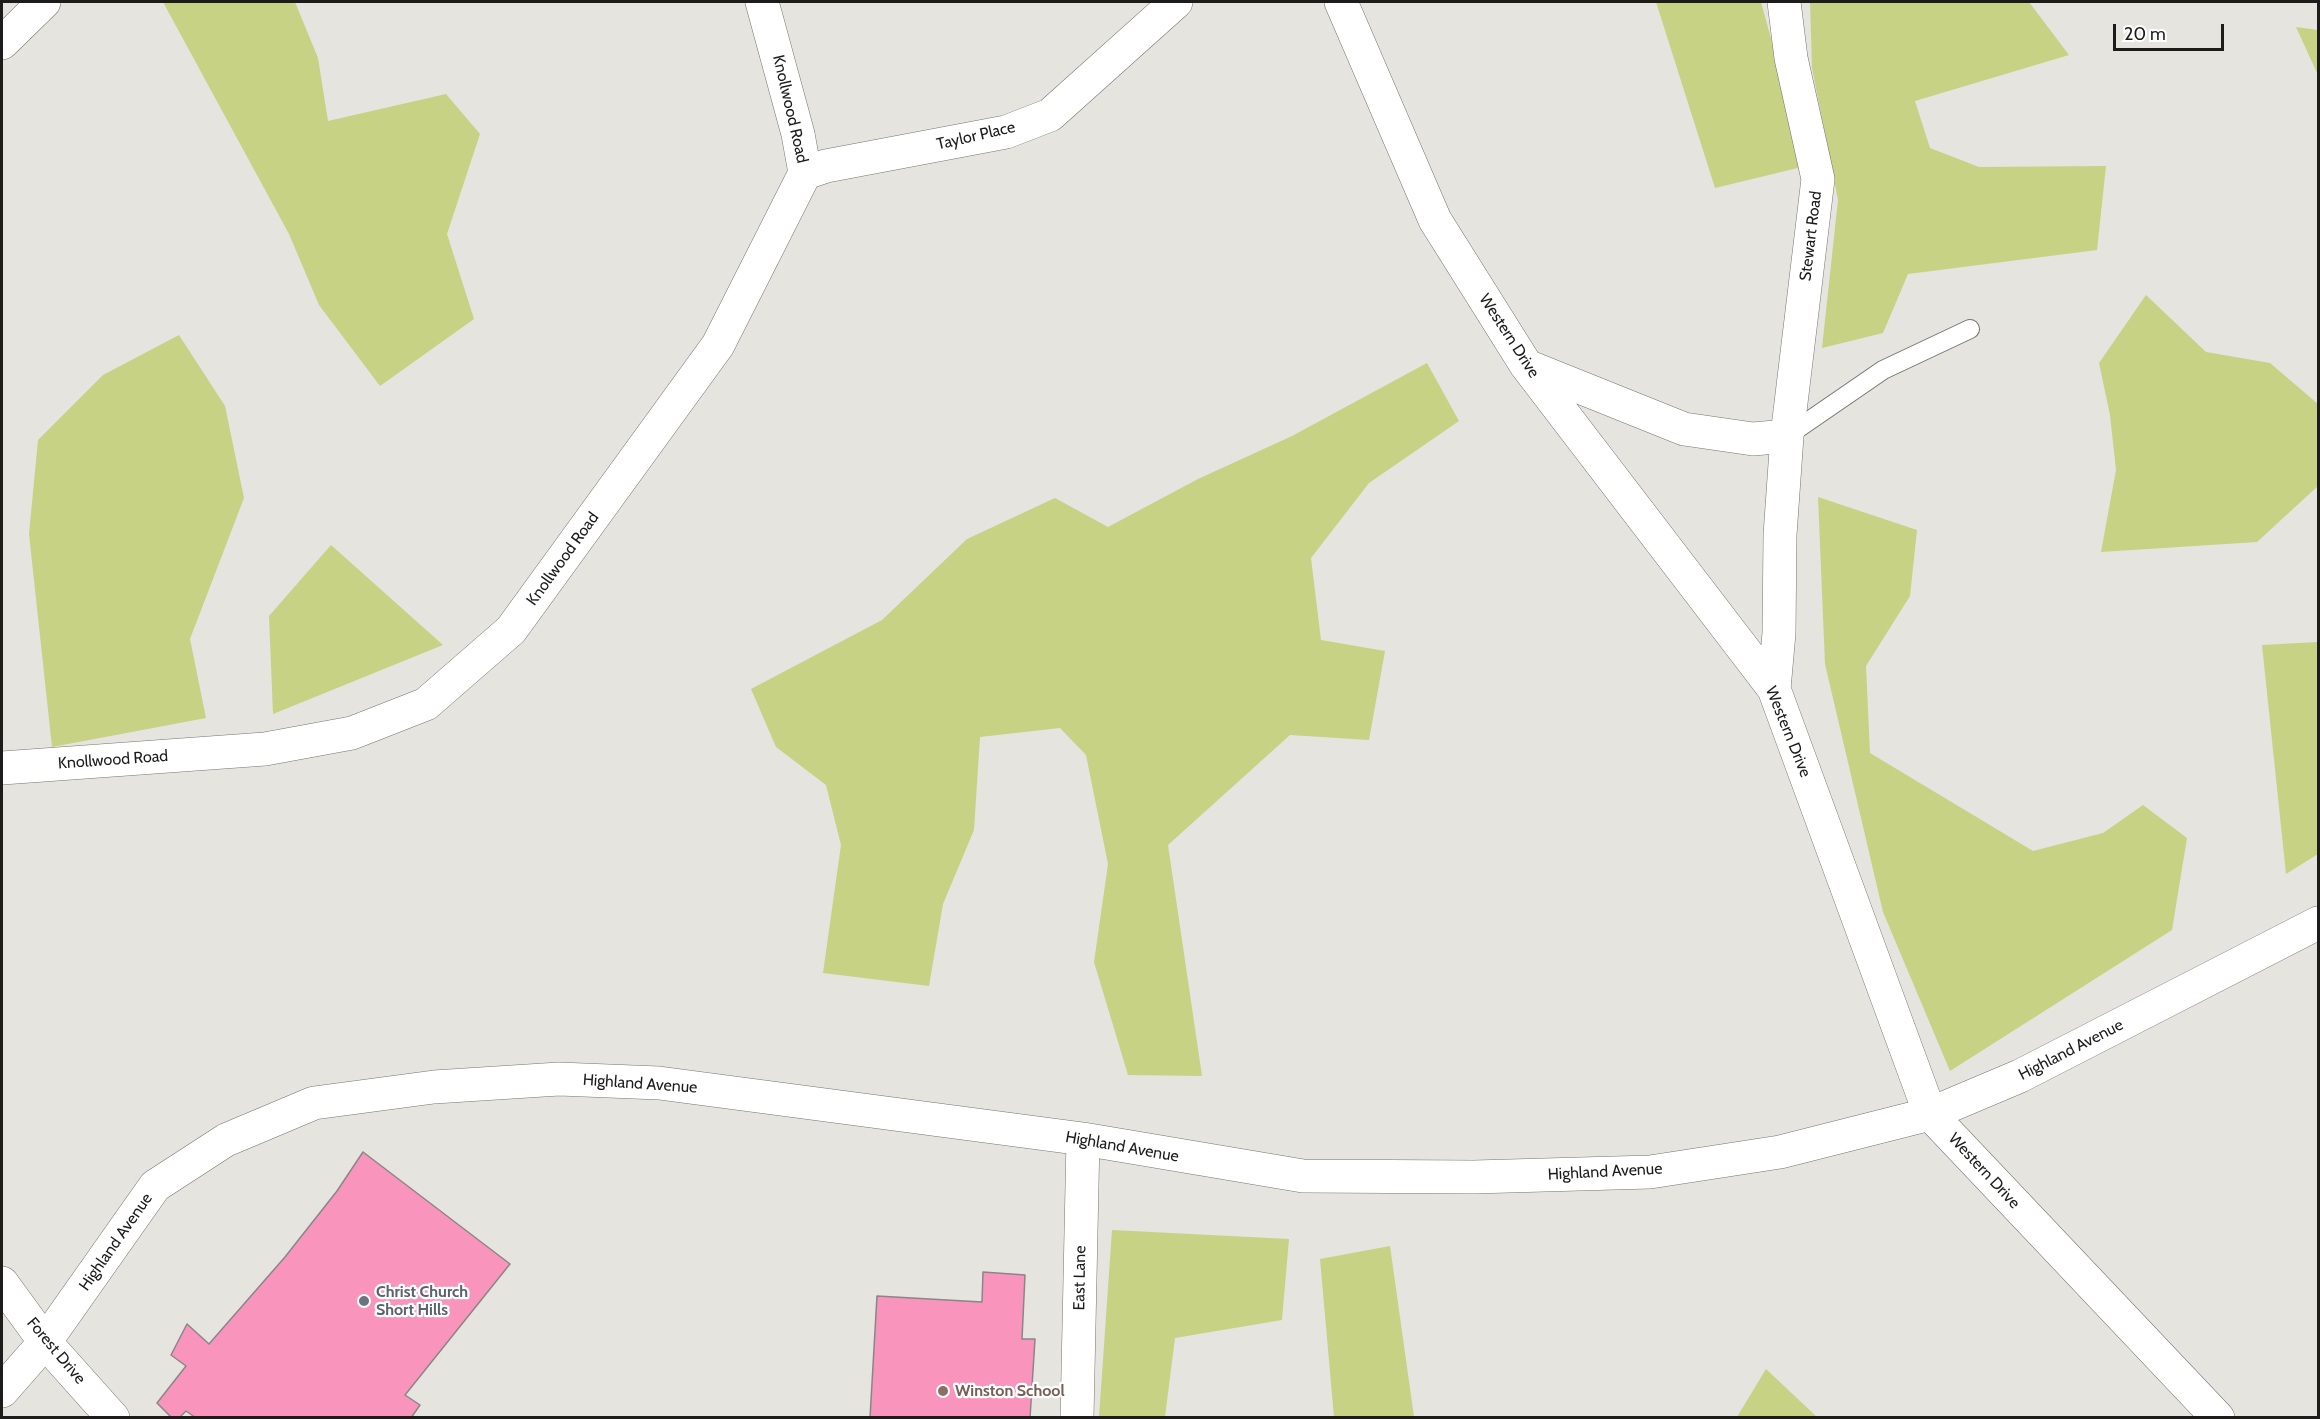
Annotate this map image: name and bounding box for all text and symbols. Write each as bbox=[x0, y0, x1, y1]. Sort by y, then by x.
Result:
scale bar bbox=[2116, 12, 2227, 50]
text: 20 m bbox=[2124, 23, 2166, 45]
street label: Knollwood Road bbox=[768, 53, 812, 165]
street label: Taylor Place bbox=[935, 118, 1017, 154]
street label: Stewart Road bbox=[1796, 190, 1826, 282]
street label: Western Drive bbox=[1475, 290, 1543, 382]
street label: Knollwood Road bbox=[523, 509, 603, 609]
street label: Western Drive bbox=[1761, 684, 1815, 780]
street label: Knollwood Road bbox=[57, 747, 169, 773]
street label: Highland Avenue bbox=[2015, 1015, 2127, 1085]
street label: Highland Avenue bbox=[582, 1070, 698, 1098]
street label: Highland Avenue bbox=[1064, 1128, 1180, 1166]
street label: Western Drive bbox=[1944, 1129, 2024, 1213]
street label: Highland Avenue bbox=[1547, 1159, 1663, 1185]
street label: Highland Avenue bbox=[75, 1189, 157, 1295]
street label: East Lane bbox=[1070, 1245, 1090, 1311]
place label: Christ Church Short Hills bbox=[376, 1282, 468, 1320]
marker: Christ Church Short Hills bbox=[357, 1294, 371, 1308]
street label: Forest Drive bbox=[23, 1314, 89, 1388]
place label: Winston School bbox=[955, 1381, 1065, 1401]
marker: Winston School bbox=[936, 1384, 950, 1398]

